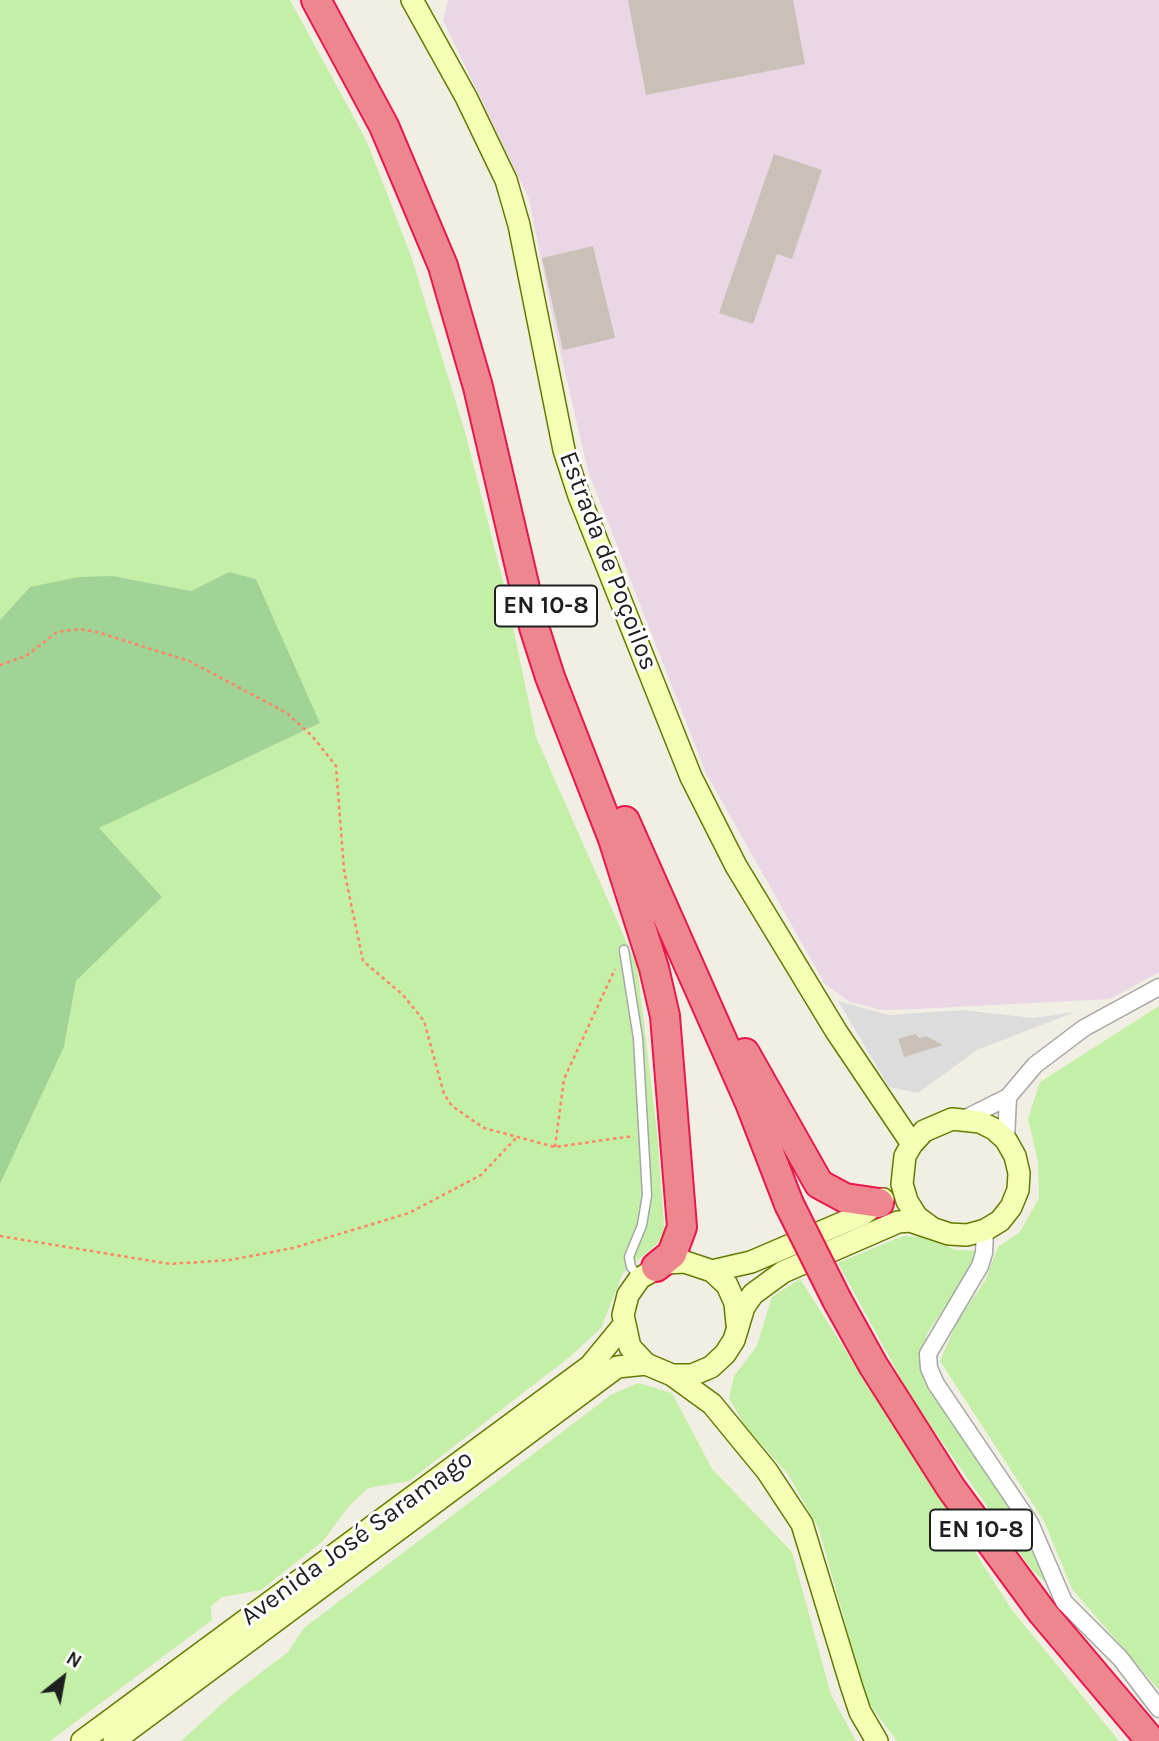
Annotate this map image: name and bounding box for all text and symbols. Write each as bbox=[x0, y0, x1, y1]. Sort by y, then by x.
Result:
street label: Estrada de Poçoilos bbox=[552, 447, 664, 675]
road number: EN 10-8 bbox=[495, 586, 597, 626]
street label: Avenida José Saramago bbox=[235, 1443, 479, 1633]
road number: EN 10-8 bbox=[930, 1510, 1032, 1550]
north arrow bbox=[28, 1643, 98, 1713]
text: N bbox=[62, 1647, 85, 1673]

